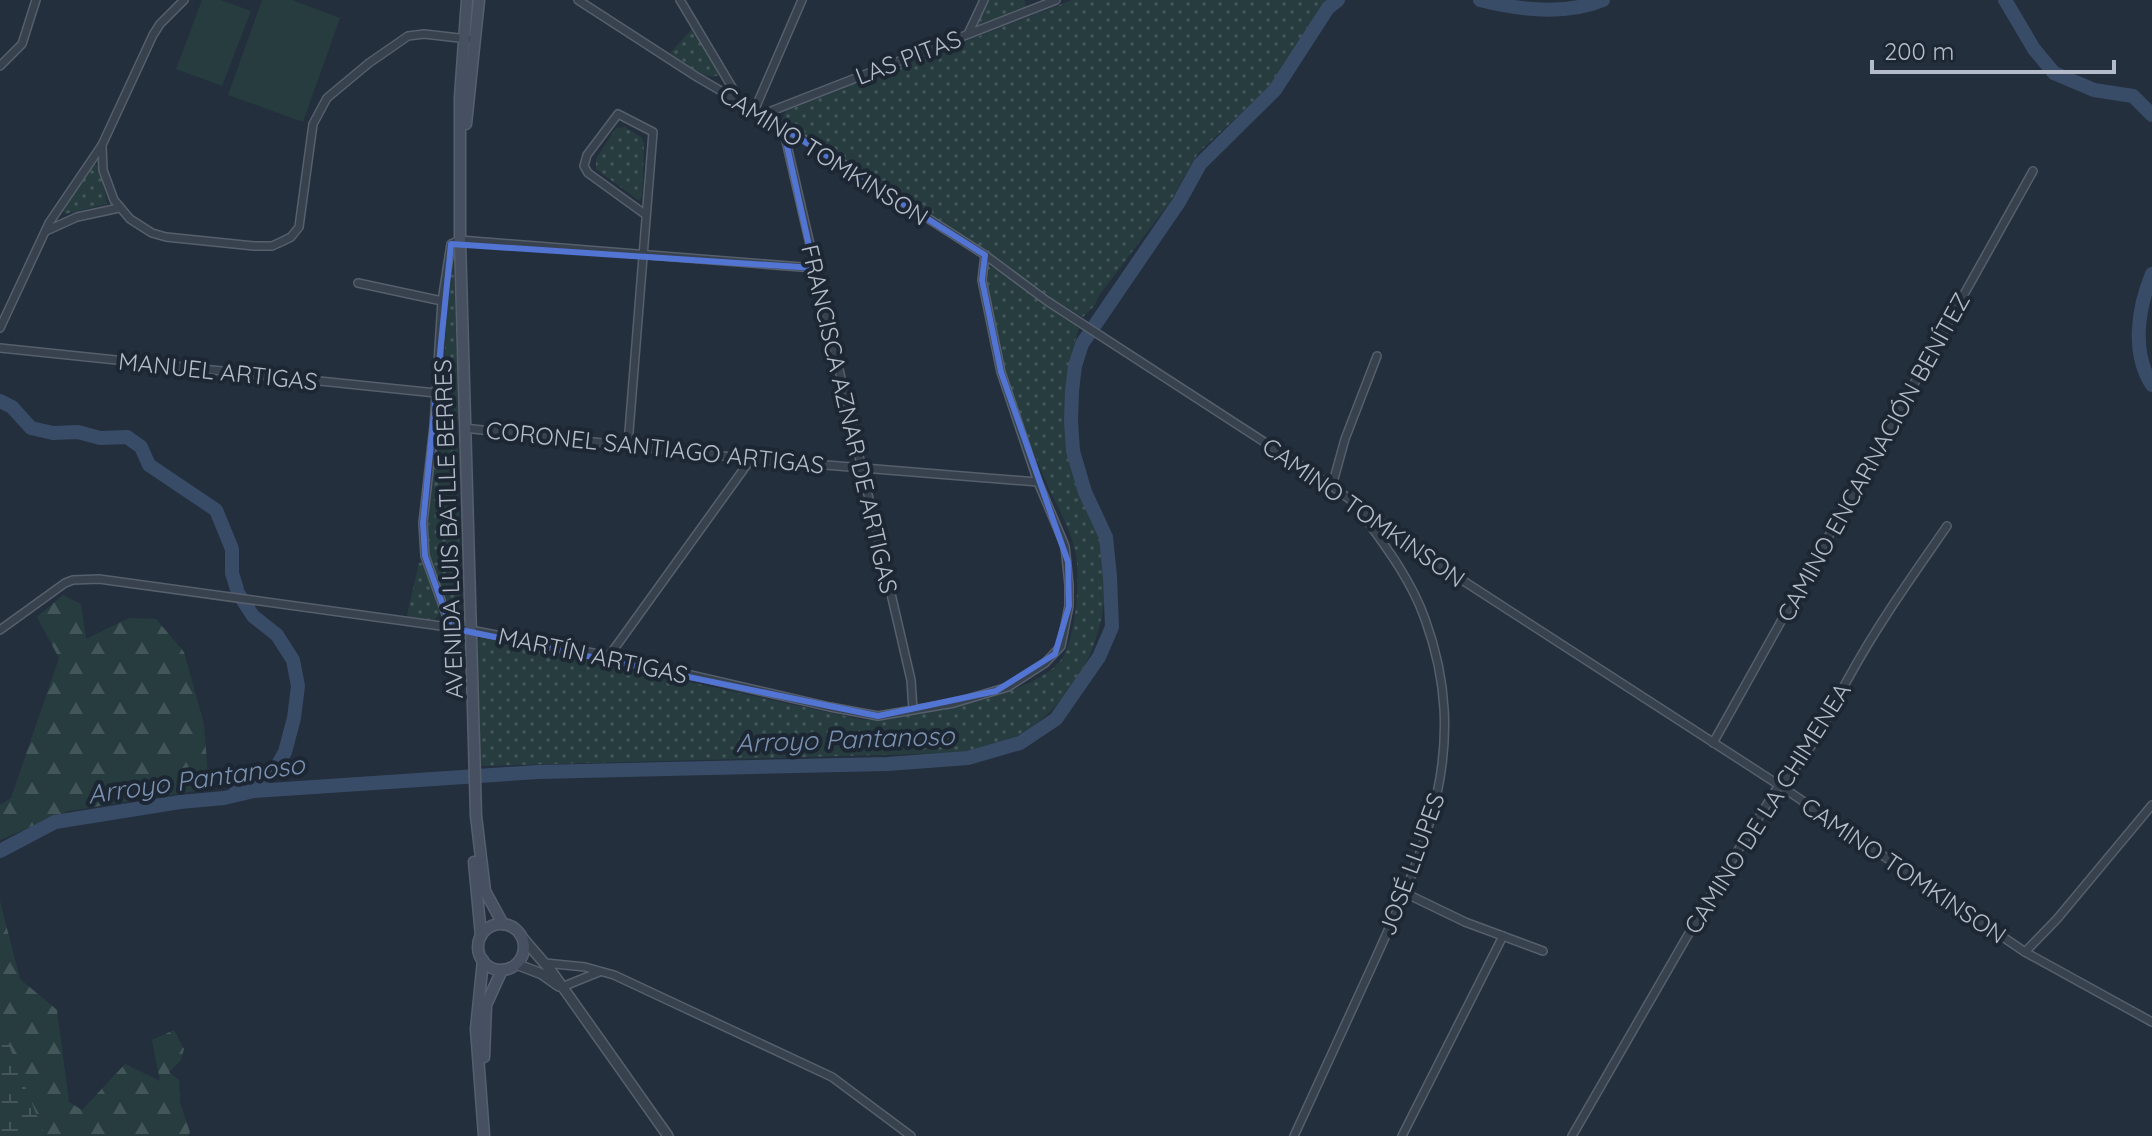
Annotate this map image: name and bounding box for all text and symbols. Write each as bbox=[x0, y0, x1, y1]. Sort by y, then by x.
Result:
street label: LAS PITAS bbox=[851, 23, 965, 91]
scale bar bbox=[1872, 24, 2114, 74]
text: 200 m bbox=[1884, 36, 1954, 66]
street label: CAMINO TOMKINSON bbox=[714, 78, 934, 232]
street label: FRANCISCA AZNAR DE ARTIGAS bbox=[795, 242, 905, 596]
street label: CAMINO ENCARNACIÓN BENÍTEZ bbox=[1770, 287, 1976, 627]
street label: MANUEL ARTIGAS bbox=[117, 346, 319, 396]
street label: AVENIDA LUIS BATLLE BERRES bbox=[427, 359, 469, 699]
street label: CORONEL SANTIAGO ARTIGAS bbox=[484, 414, 826, 480]
street label: CAMINO TOMKINSON bbox=[1257, 431, 1471, 593]
street label: MARTÍN ARTIGAS bbox=[495, 620, 691, 690]
street label: CAMINO DE LA CHIMENEA bbox=[1677, 677, 1857, 939]
water label: Arroyo Pantanoso bbox=[735, 719, 956, 759]
water label: Arroyo Pantanoso bbox=[85, 747, 308, 811]
street label: JOSÉ LLUPES bbox=[1371, 789, 1451, 939]
street label: CAMINO TOMKINSON bbox=[1796, 790, 2012, 950]

